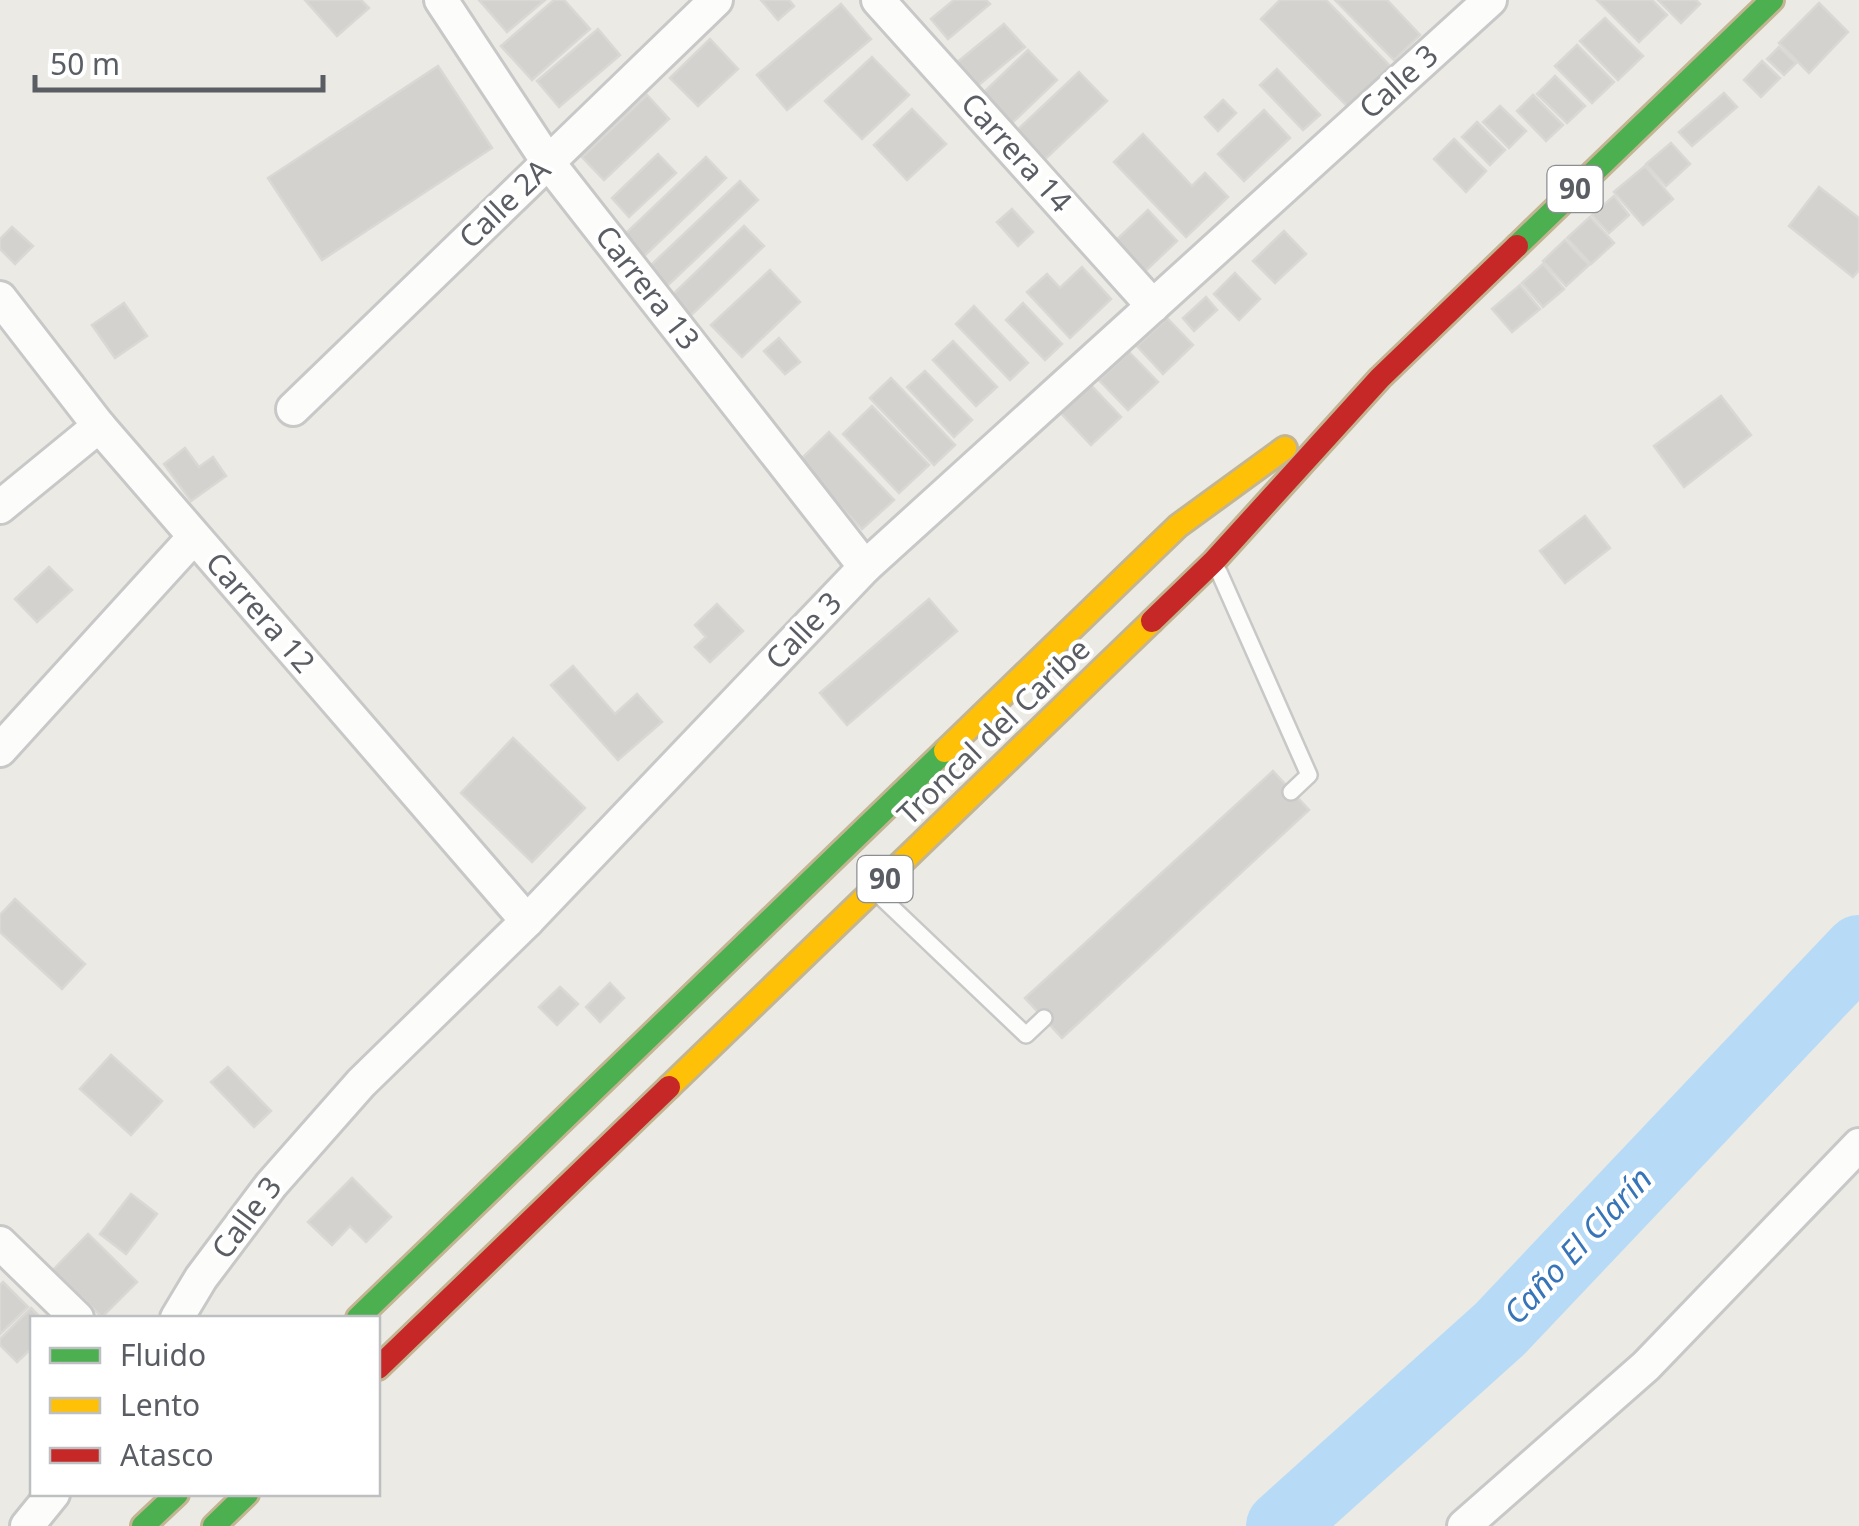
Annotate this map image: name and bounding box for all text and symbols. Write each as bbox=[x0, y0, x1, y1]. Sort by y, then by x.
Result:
scale bar bbox=[35, 30, 322, 92]
street label: Calle 3 bbox=[1350, 34, 1446, 127]
text: 50 m bbox=[50, 43, 120, 84]
street label: Carrera 14 bbox=[952, 83, 1082, 221]
street label: Calle 2A bbox=[449, 149, 559, 257]
road number: 90 bbox=[1548, 166, 1602, 212]
street label: Carrera 13 bbox=[587, 216, 710, 358]
street label: Carrera 12 bbox=[197, 543, 325, 681]
street label: Calle 3 bbox=[756, 582, 850, 678]
street label: Troncal del Caribe bbox=[888, 628, 1098, 833]
road number: 90 bbox=[858, 856, 912, 902]
water label: Caño El Clarín bbox=[1493, 1157, 1661, 1333]
street label: Calle 3 bbox=[201, 1168, 290, 1267]
legend bbox=[30, 1316, 380, 1496]
text: Fluido bbox=[120, 1334, 206, 1375]
text: Lento bbox=[120, 1384, 200, 1425]
text: Atasco bbox=[120, 1434, 214, 1475]

